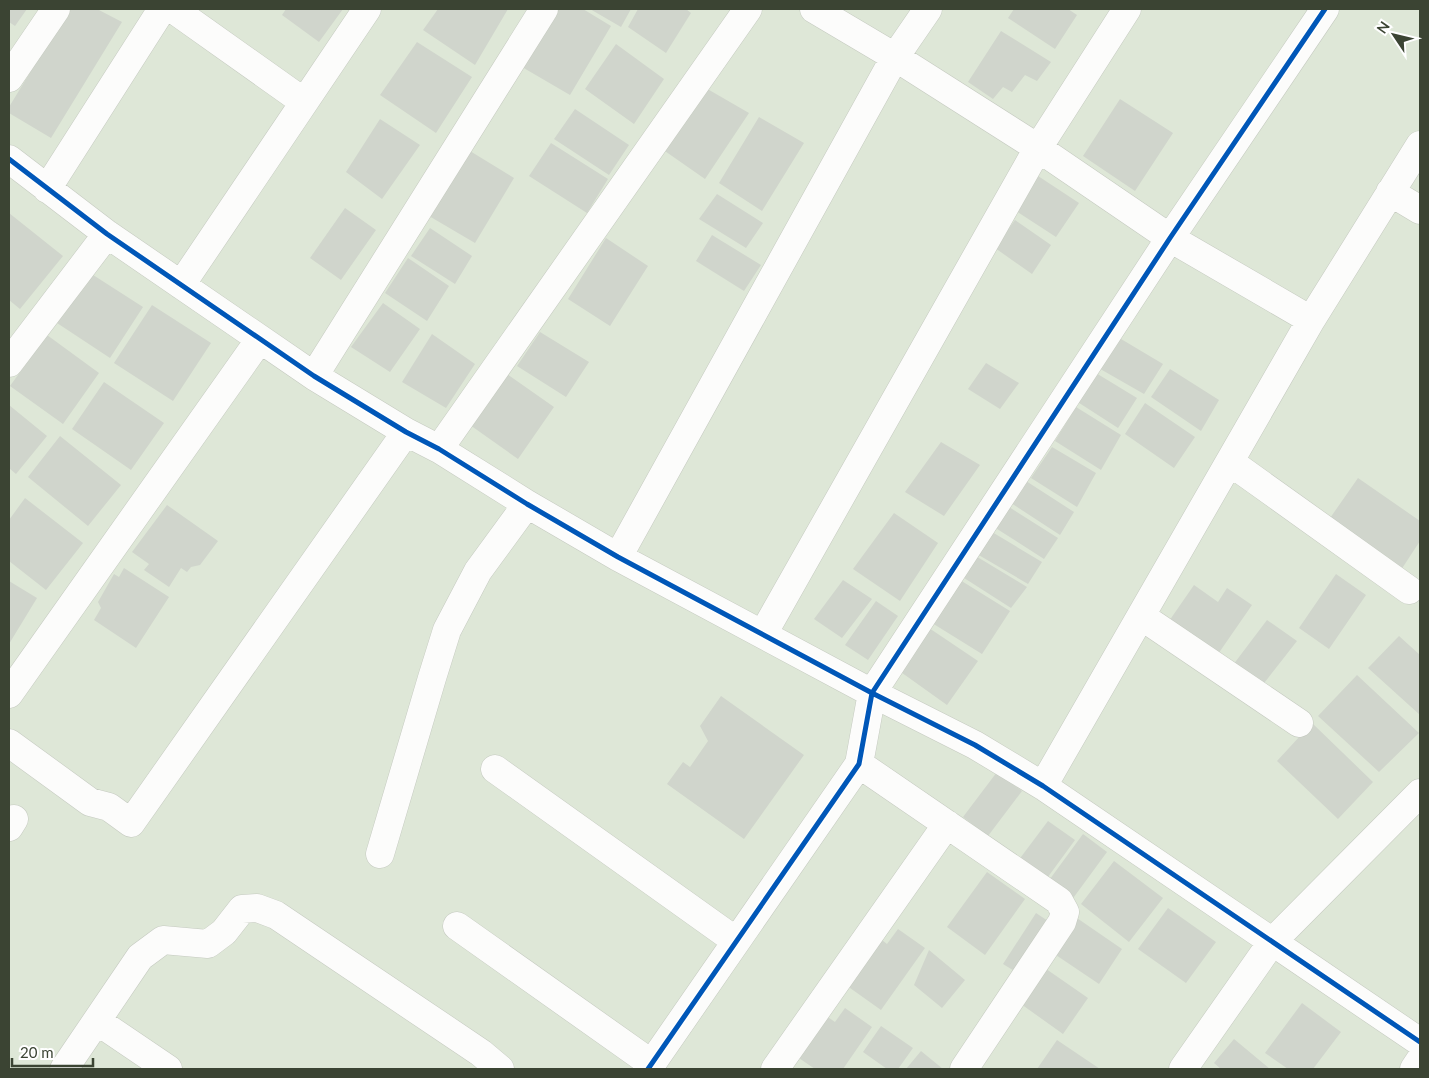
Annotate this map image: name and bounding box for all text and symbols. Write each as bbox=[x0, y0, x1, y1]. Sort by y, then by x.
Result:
north arrow bbox=[1369, 10, 1419, 60]
text: N bbox=[1373, 18, 1393, 37]
scale bar bbox=[12, 1036, 94, 1068]
text: 20 m bbox=[20, 1043, 54, 1061]

